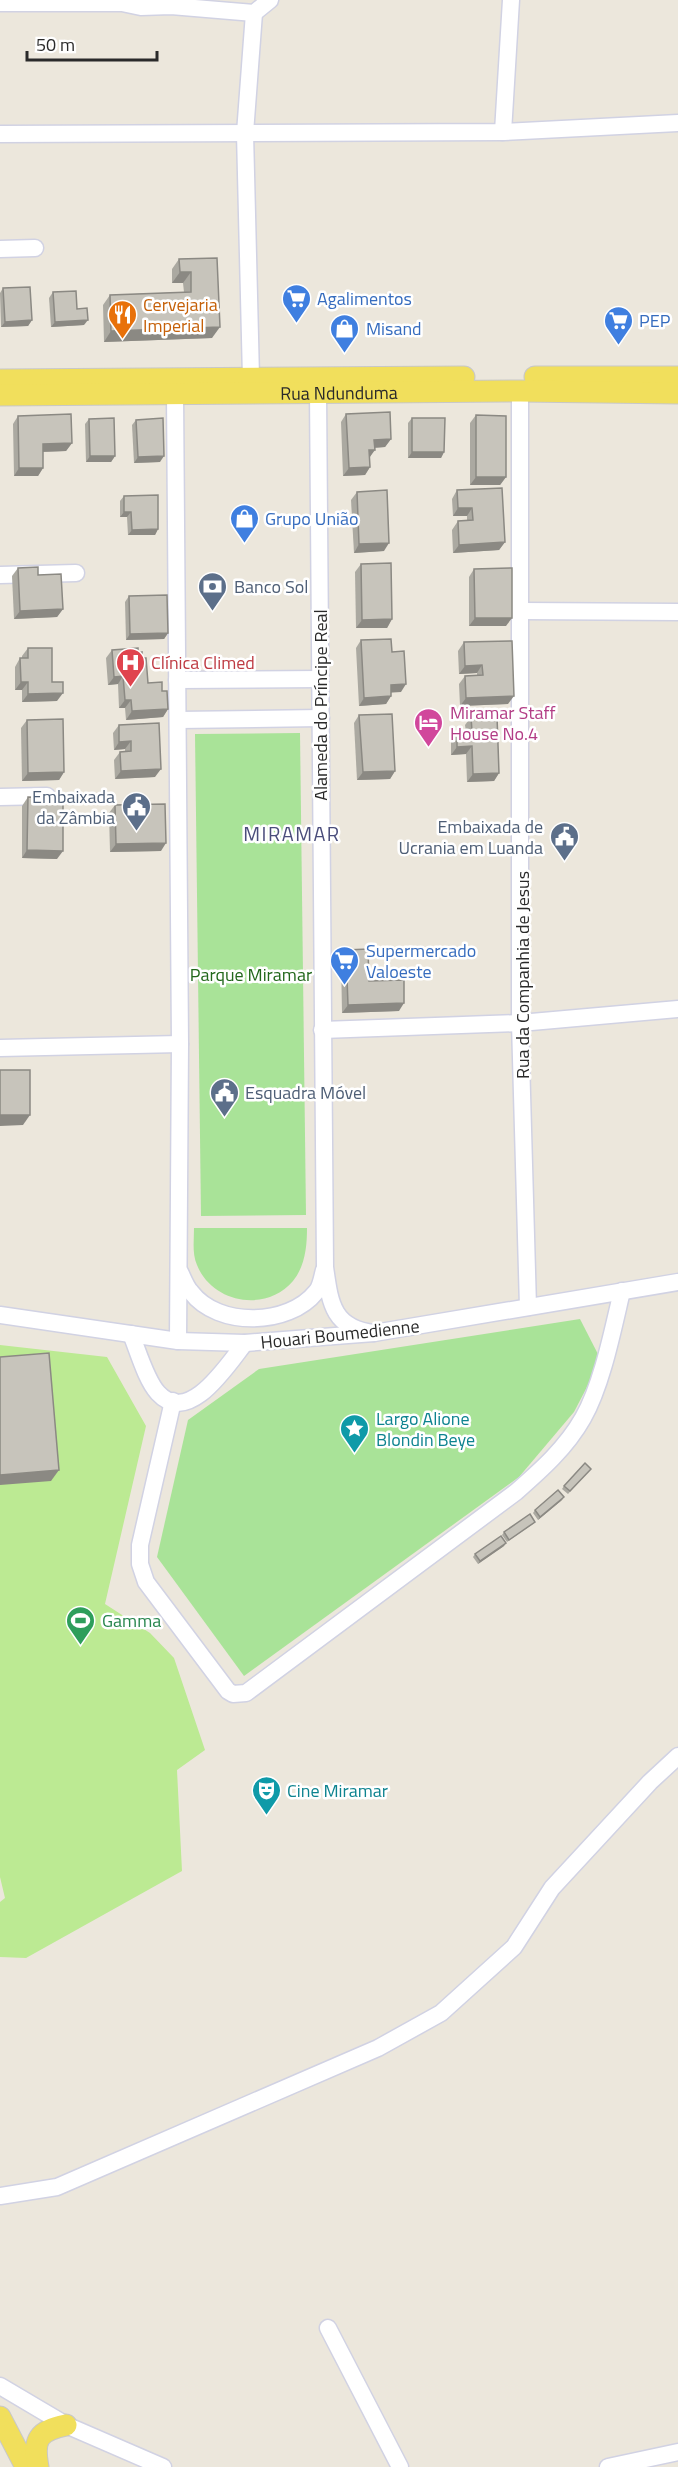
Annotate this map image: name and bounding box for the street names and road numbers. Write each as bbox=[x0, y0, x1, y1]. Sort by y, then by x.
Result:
street label: Rua Ndunduma bbox=[280, 378, 398, 406]
street label: Alameda do Príncipe Real bbox=[307, 609, 334, 801]
street label: Rua da Companhia de Jesus bbox=[509, 871, 536, 1079]
street label: Houari Boumedienne bbox=[259, 1312, 421, 1356]

